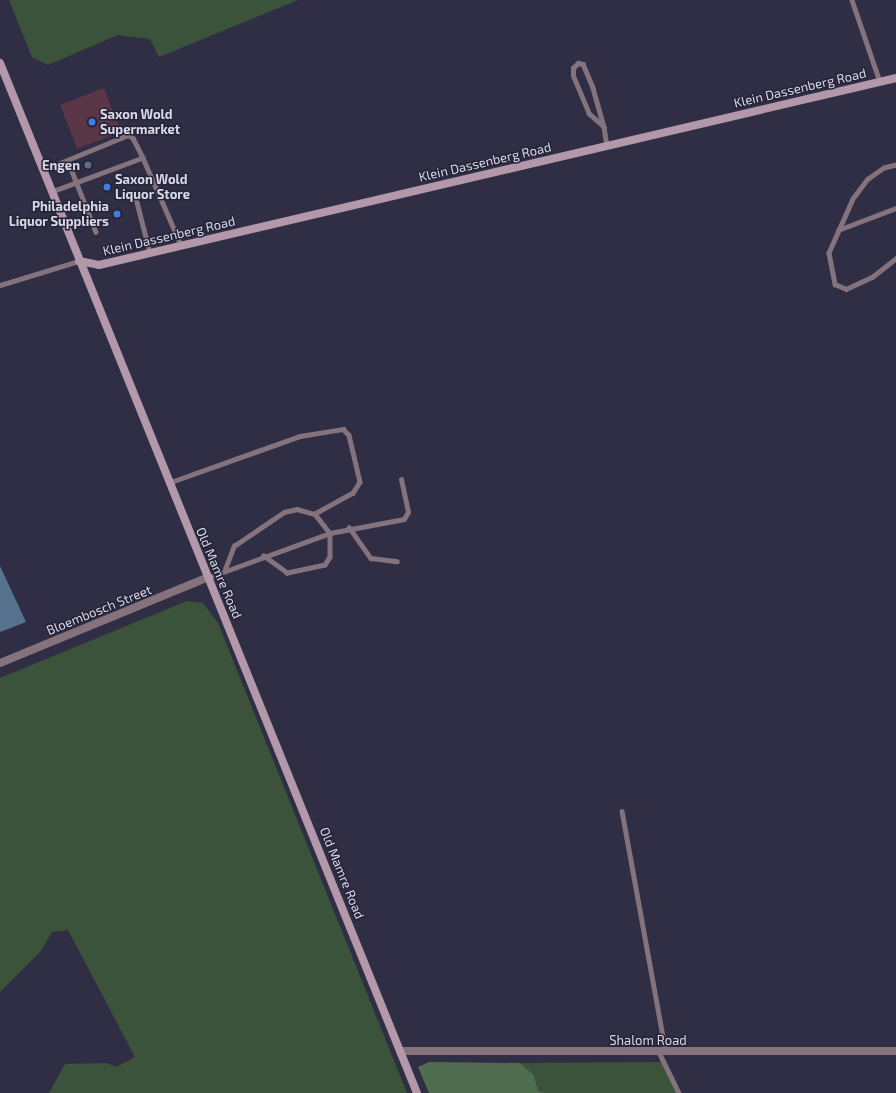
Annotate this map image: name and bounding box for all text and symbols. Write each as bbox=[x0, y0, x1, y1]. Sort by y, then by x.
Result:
street label: Klein Dassenberg Road bbox=[732, 65, 868, 111]
place label: Saxon Wold Supermarket bbox=[100, 107, 180, 138]
marker: Saxon Wold Supermarket bbox=[87, 117, 97, 127]
street label: Klein Dassenberg Road bbox=[417, 139, 553, 185]
place label: Engen bbox=[42, 157, 80, 173]
marker: Engen bbox=[83, 160, 93, 170]
place label: Saxon Wold Liquor Store bbox=[115, 172, 190, 203]
marker: Saxon Wold Liquor Store bbox=[102, 182, 112, 192]
place label: Philadelphia Liquor Suppliers bbox=[8, 199, 109, 230]
marker: Philadelphia Liquor Suppliers bbox=[112, 209, 122, 219]
street label: Klein Dassenberg Road bbox=[101, 213, 237, 259]
street label: Old Mamre Road bbox=[193, 525, 245, 621]
street label: Bloembosch Street bbox=[44, 582, 154, 638]
street label: Old Mamre Road bbox=[316, 825, 368, 921]
street label: Shalom Road bbox=[609, 1032, 687, 1048]

